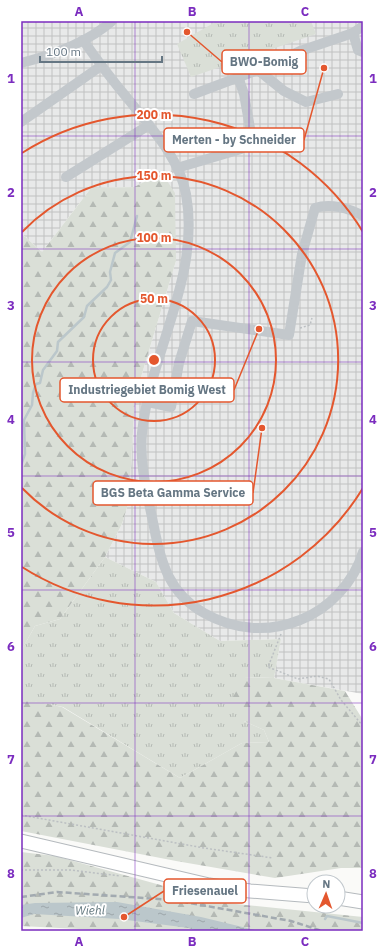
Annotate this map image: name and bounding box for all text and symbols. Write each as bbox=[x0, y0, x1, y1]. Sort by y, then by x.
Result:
text: A bbox=[75, 3, 84, 20]
text: B bbox=[188, 3, 197, 20]
text: C bbox=[301, 3, 310, 20]
scale bar bbox=[40, 38, 162, 64]
text: 100 m bbox=[46, 44, 81, 59]
callout: BWO-Bomig bbox=[222, 50, 306, 74]
text: BWO-Bomig bbox=[230, 54, 299, 69]
text: 1 bbox=[7, 70, 15, 87]
text: 1 bbox=[369, 70, 377, 87]
text: 200 m bbox=[136, 107, 172, 122]
callout: Merten - by Schneider bbox=[164, 128, 304, 152]
text: Merten - by Schneider bbox=[172, 132, 296, 147]
text: 150 m bbox=[136, 168, 172, 183]
text: 2 bbox=[7, 184, 15, 201]
text: 2 bbox=[369, 184, 377, 201]
text: 100 m bbox=[136, 230, 172, 245]
text: 50 m bbox=[140, 291, 168, 306]
text: 3 bbox=[7, 297, 15, 314]
text: 3 bbox=[369, 297, 377, 314]
centre of rings bbox=[147, 353, 161, 367]
callout: Industriegebiet Bomig West bbox=[60, 378, 234, 402]
text: Industriegebiet Bomig West bbox=[68, 382, 226, 397]
text: 4 bbox=[7, 411, 15, 428]
text: 4 bbox=[369, 411, 377, 428]
callout: BGS Beta Gamma Service bbox=[93, 481, 253, 505]
text: BGS Beta Gamma Service bbox=[101, 485, 245, 500]
text: 5 bbox=[7, 524, 15, 541]
text: 5 bbox=[369, 524, 377, 541]
text: 6 bbox=[7, 638, 15, 655]
text: 6 bbox=[369, 638, 377, 655]
text: 7 bbox=[7, 751, 15, 768]
text: 7 bbox=[369, 751, 377, 768]
text: 8 bbox=[7, 865, 15, 882]
text: 8 bbox=[369, 865, 377, 882]
north arrow bbox=[306, 874, 346, 914]
text: N bbox=[322, 877, 331, 891]
callout: Friesenauel bbox=[164, 879, 246, 903]
text: Friesenauel bbox=[172, 883, 238, 898]
water label: Wiehl bbox=[75, 902, 106, 918]
text: A bbox=[75, 933, 84, 950]
text: B bbox=[188, 933, 197, 950]
text: C bbox=[301, 933, 310, 950]

